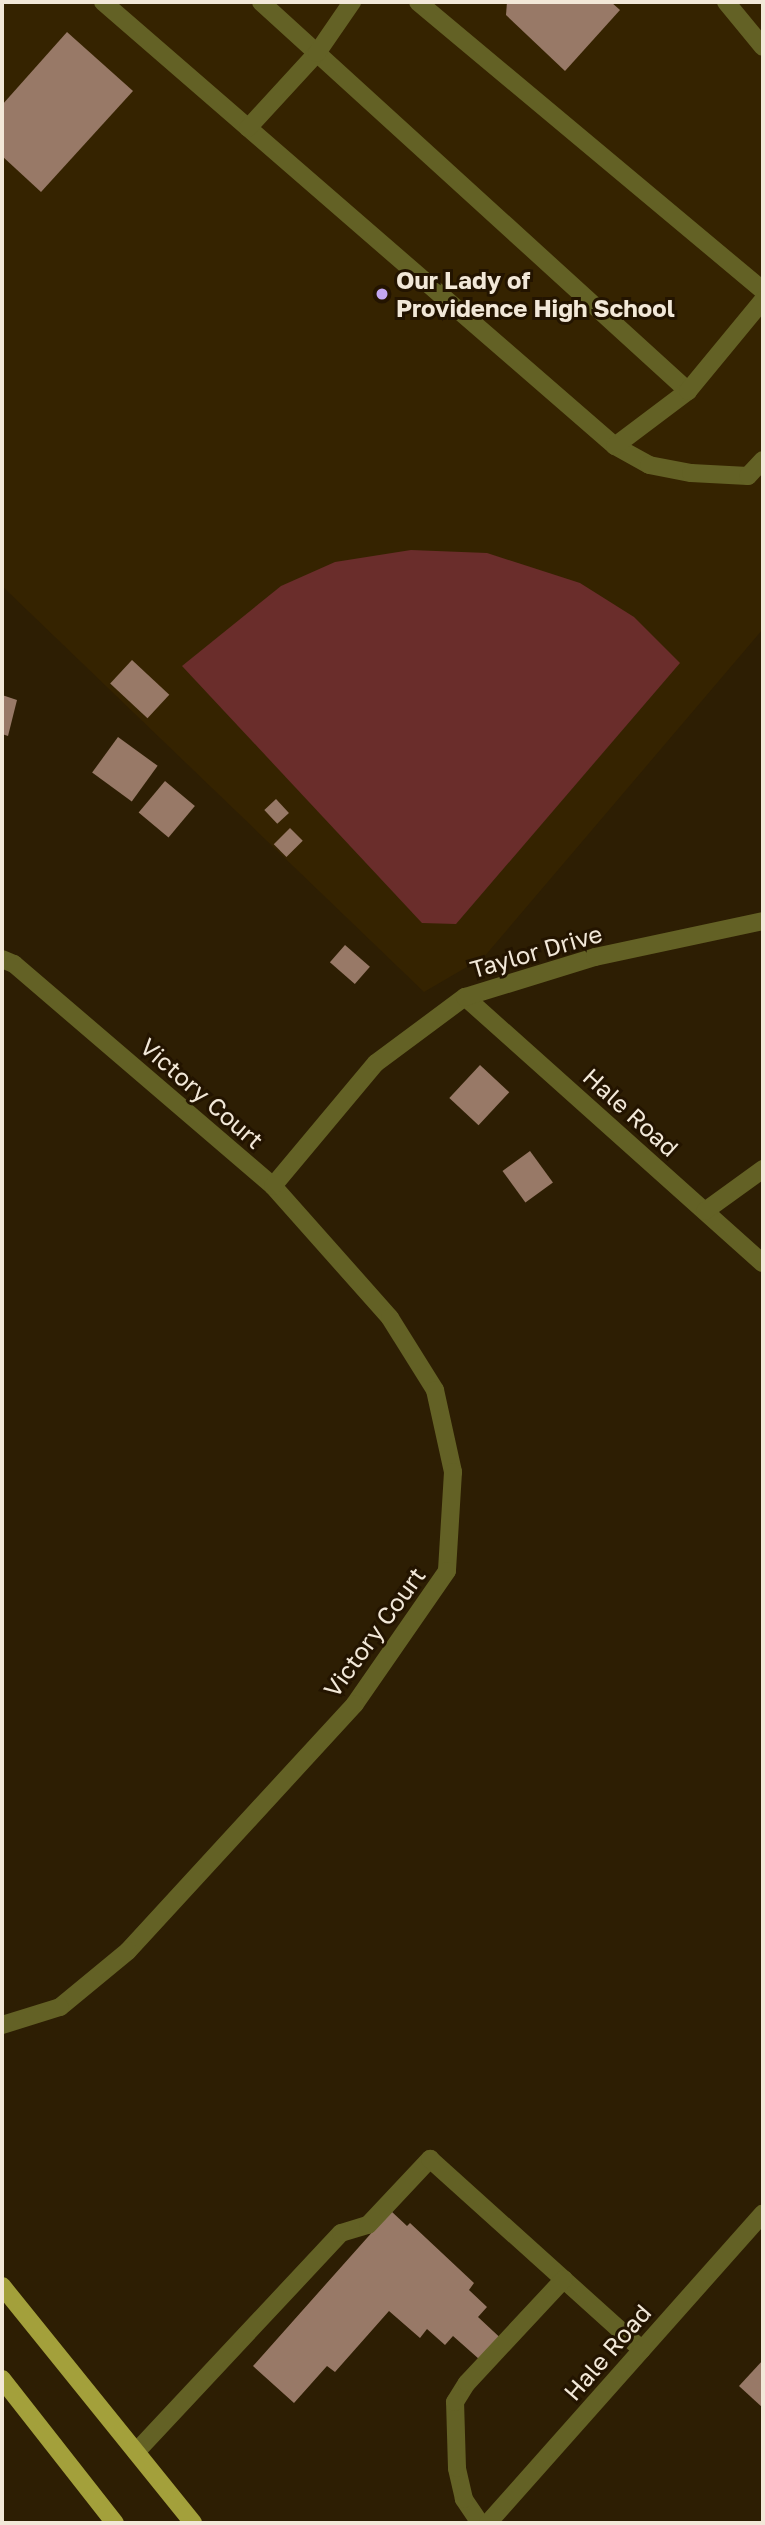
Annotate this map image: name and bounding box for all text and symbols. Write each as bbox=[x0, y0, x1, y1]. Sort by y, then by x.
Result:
place label: Our Lady of Providence High School bbox=[396, 266, 675, 322]
marker: Our Lady of Providence High School bbox=[374, 286, 390, 302]
street label: Taylor Drive bbox=[467, 918, 605, 984]
street label: Victory Court bbox=[135, 1032, 269, 1154]
street label: Hale Road bbox=[578, 1062, 684, 1162]
street label: Victory Court bbox=[317, 1561, 431, 1703]
street label: Hale Road bbox=[557, 2298, 657, 2406]

